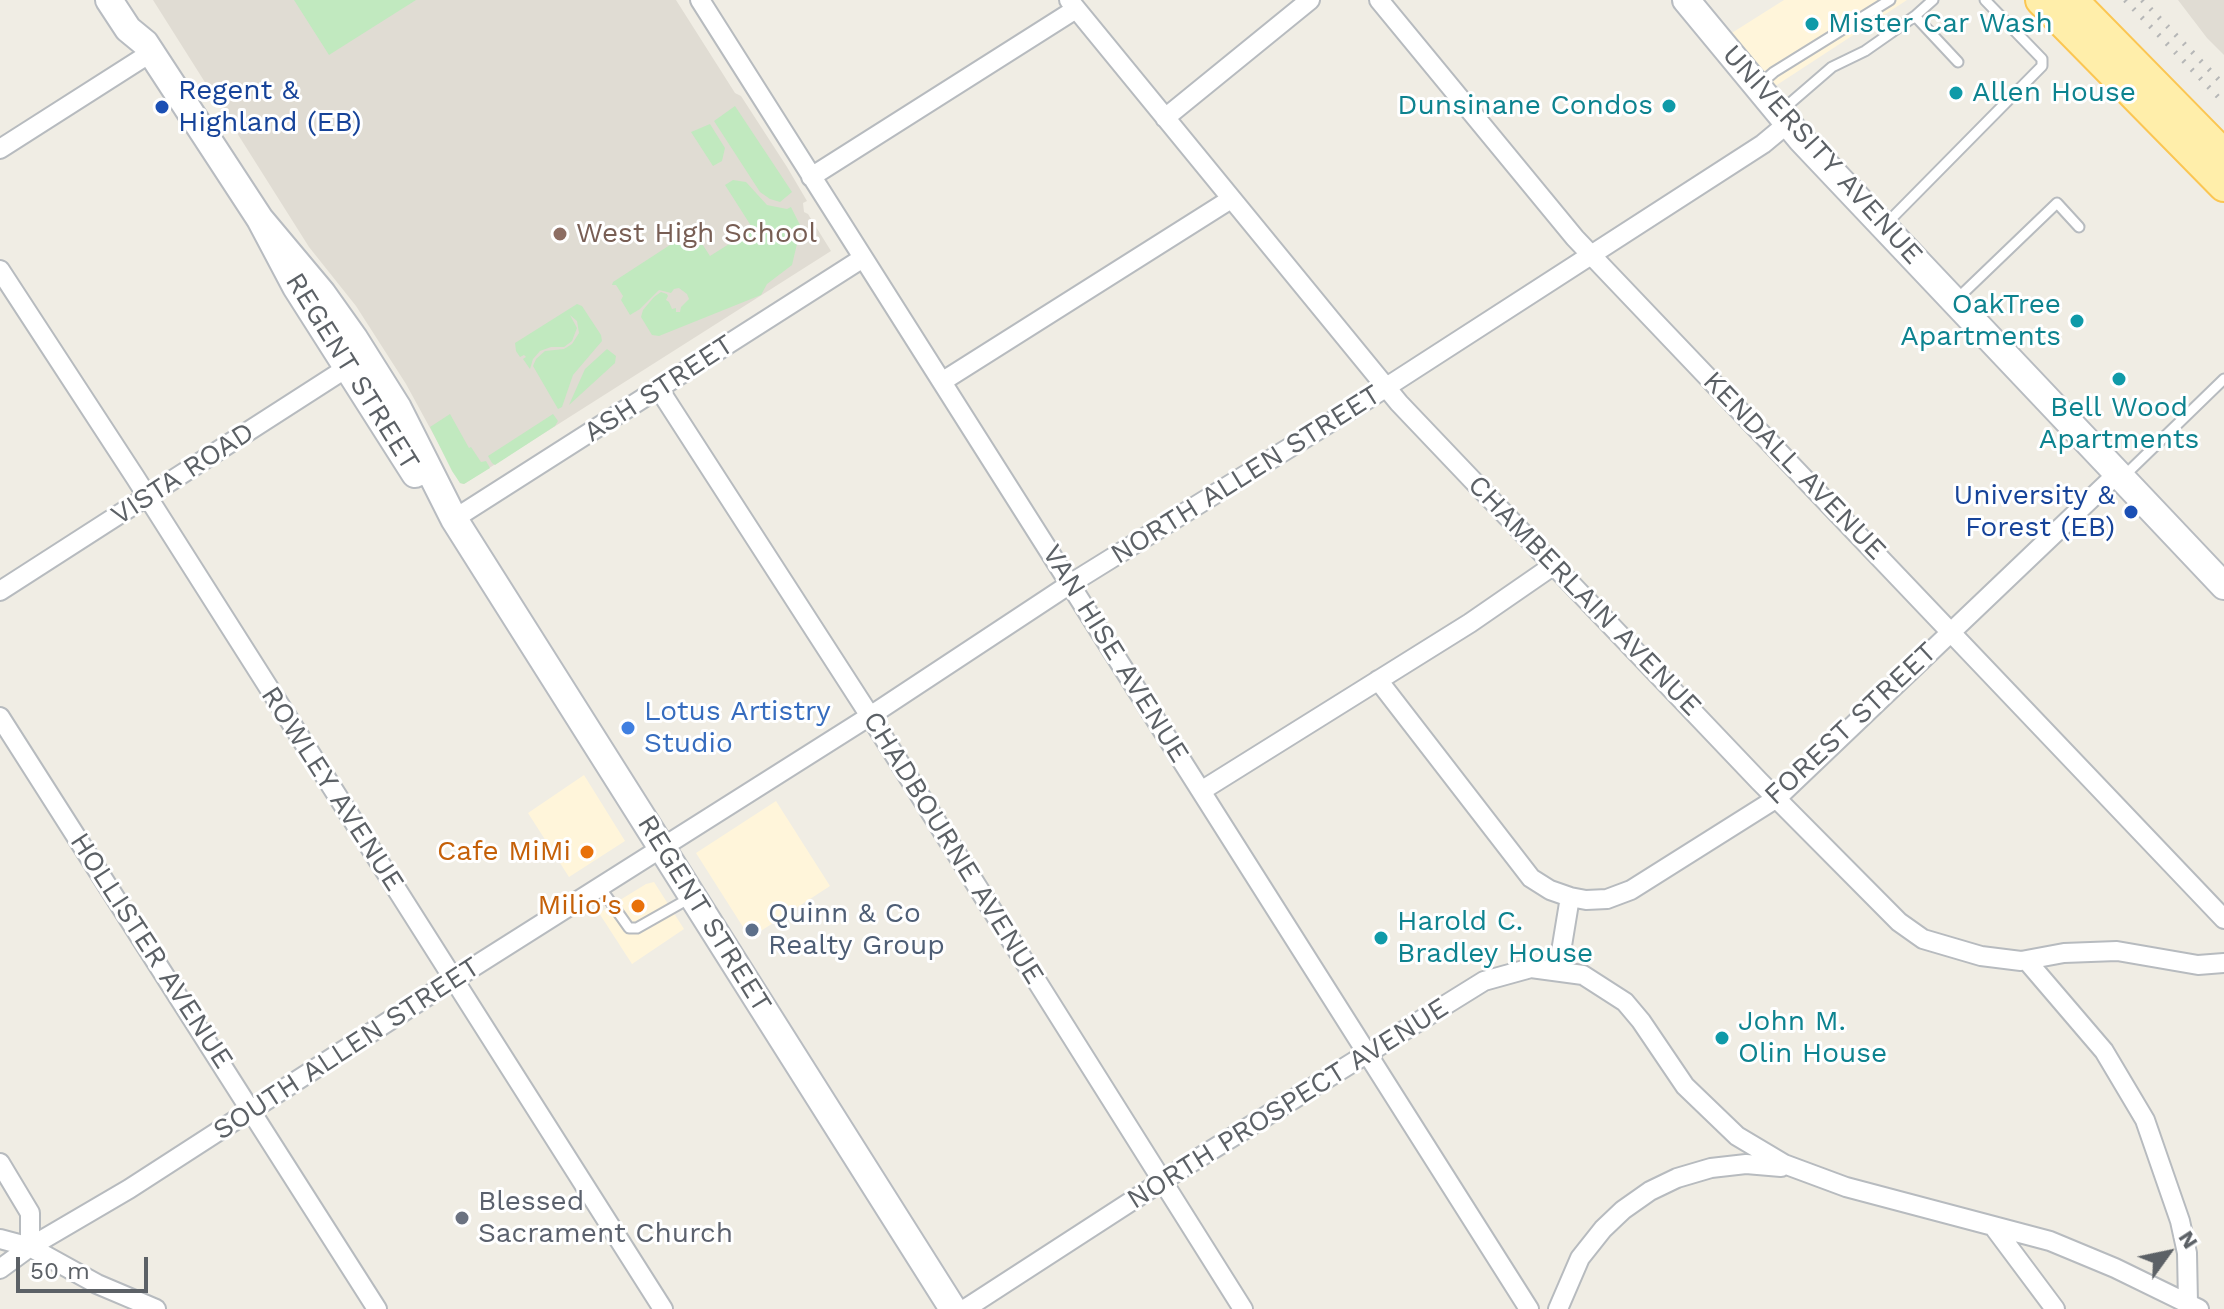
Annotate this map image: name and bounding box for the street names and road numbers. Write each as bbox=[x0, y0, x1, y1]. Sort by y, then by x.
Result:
street label: UNIVERSITY AVENUE bbox=[1715, 39, 1929, 271]
street label: REGENT STREET bbox=[278, 267, 426, 477]
street label: ASH STREET bbox=[578, 328, 740, 450]
street label: KENDALL AVENUE bbox=[1695, 365, 1893, 567]
street label: NORTH ALLEN STREET bbox=[1105, 378, 1387, 572]
street label: VISTA ROAD bbox=[105, 415, 261, 533]
street label: CHAMBERLAIN AVENUE bbox=[1460, 469, 1708, 723]
street label: VAN HISE AVENUE bbox=[1034, 539, 1196, 769]
street label: FOREST STREET bbox=[1758, 636, 1944, 812]
street label: ROWLEY AVENUE bbox=[253, 680, 411, 898]
street label: CHADBOURNE AVENUE bbox=[855, 705, 1051, 991]
street label: REGENT STREET bbox=[630, 809, 778, 1019]
street label: HOLLISTER AVENUE bbox=[62, 827, 240, 1075]
street label: SOUTH ALLEN STREET bbox=[207, 950, 487, 1148]
street label: NORTH PROSPECT AVENUE bbox=[1121, 991, 1455, 1217]

